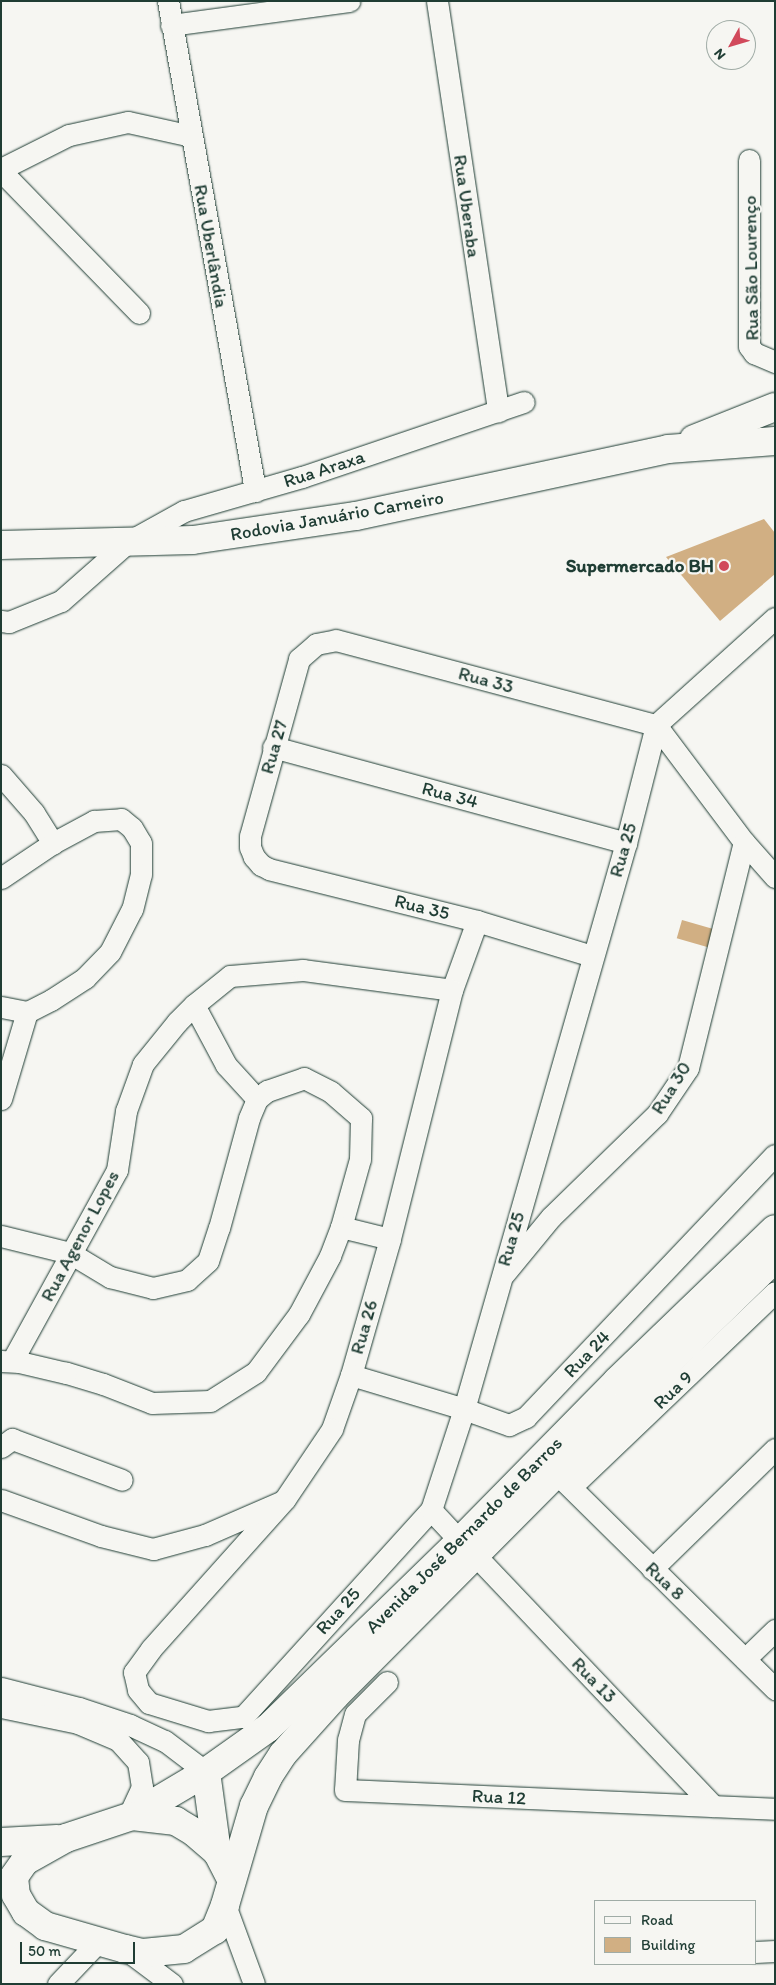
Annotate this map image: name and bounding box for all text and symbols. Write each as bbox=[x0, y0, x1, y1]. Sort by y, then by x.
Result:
north arrow bbox=[706, 20, 756, 70]
text: N bbox=[710, 45, 729, 63]
street label: Rua Uberaba bbox=[449, 153, 485, 259]
street label: Rua Uberlândia bbox=[189, 182, 233, 310]
street label: Rua São Lourenço bbox=[738, 195, 764, 341]
street label: Rua Araxa bbox=[281, 445, 367, 493]
street label: Rodovia Januário Carneiro bbox=[229, 486, 445, 546]
place label: Supermercado BH bbox=[566, 555, 714, 577]
marker: Supermercado BH bbox=[718, 560, 730, 572]
street label: Rua 33 bbox=[456, 662, 516, 698]
street label: Rua 27 bbox=[255, 717, 293, 777]
street label: Rua 34 bbox=[419, 777, 481, 813]
street label: Rua 25 bbox=[604, 820, 642, 880]
street label: Rua 35 bbox=[392, 889, 452, 925]
street label: Rua 30 bbox=[646, 1058, 696, 1118]
street label: Rua Agenor Lopes bbox=[36, 1167, 124, 1305]
street label: Rua 25 bbox=[492, 1209, 530, 1269]
street label: Rua 26 bbox=[345, 1297, 383, 1357]
street label: Rua 24 bbox=[559, 1326, 615, 1382]
street label: Rua 9 bbox=[649, 1366, 697, 1414]
street label: Avenida José Bernardo de Barros bbox=[361, 1432, 567, 1638]
street label: Rua 8 bbox=[641, 1557, 689, 1605]
street label: Rua 25 bbox=[311, 1583, 365, 1639]
street label: Rua 13 bbox=[567, 1652, 621, 1708]
street label: Rua 12 bbox=[471, 1784, 527, 1810]
legend bbox=[594, 1900, 756, 1965]
text: Road bbox=[641, 1911, 673, 1929]
scale bar bbox=[22, 1932, 138, 1964]
text: Building bbox=[641, 1936, 695, 1954]
text: 50 m bbox=[28, 1942, 61, 1960]

